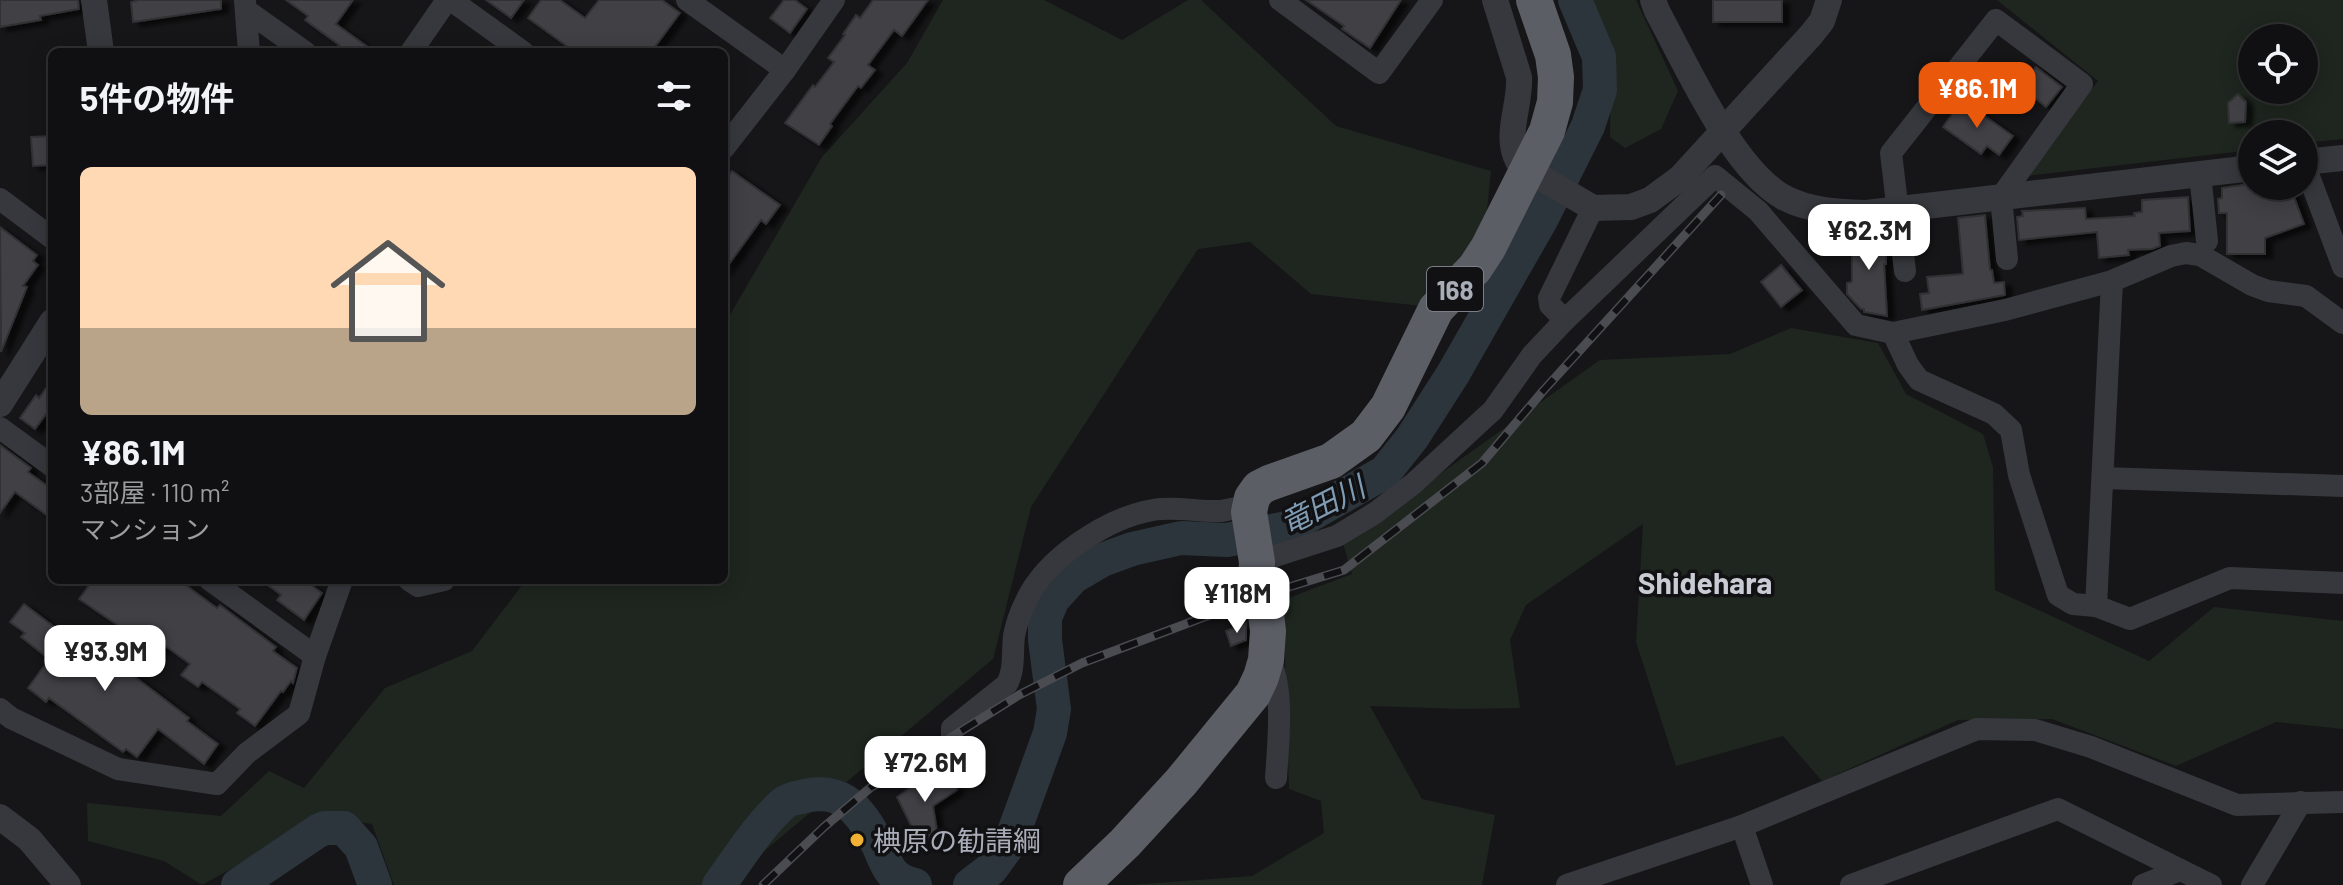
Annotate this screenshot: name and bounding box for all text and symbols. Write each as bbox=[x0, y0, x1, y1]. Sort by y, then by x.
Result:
map controls bbox=[2238, 24, 2318, 200]
button: locate bbox=[2238, 24, 2318, 104]
pin: ¥86.1M bbox=[1912, 62, 2042, 130]
text: ¥86.1M bbox=[1937, 72, 2017, 103]
icon: filters bbox=[652, 74, 696, 118]
text: 5件の物件 bbox=[80, 77, 234, 118]
button: layers bbox=[2238, 120, 2318, 200]
pin: ¥62.3M bbox=[1804, 204, 1934, 272]
text: ¥62.3M bbox=[1826, 214, 1912, 245]
icon: home bbox=[316, 219, 460, 363]
road number: 168 bbox=[1427, 267, 1483, 311]
text: ¥86.1M bbox=[80, 431, 186, 472]
water label: 竜田川 bbox=[1274, 466, 1373, 540]
text: 3部屋 · 110 m² bbox=[80, 476, 229, 507]
text: マンション bbox=[80, 513, 210, 544]
district label: Shidehara bbox=[1638, 564, 1772, 600]
pin: ¥118M bbox=[1181, 567, 1293, 635]
text: ¥118M bbox=[1202, 577, 1272, 608]
pin: ¥93.9M bbox=[40, 625, 170, 693]
text: ¥93.9M bbox=[62, 635, 148, 666]
pin: ¥72.6M bbox=[860, 736, 990, 804]
text: ¥72.6M bbox=[883, 746, 967, 777]
place label: 椣原の勧請綱 bbox=[873, 823, 1041, 857]
marker: 椣原の勧請綱 bbox=[848, 831, 866, 849]

